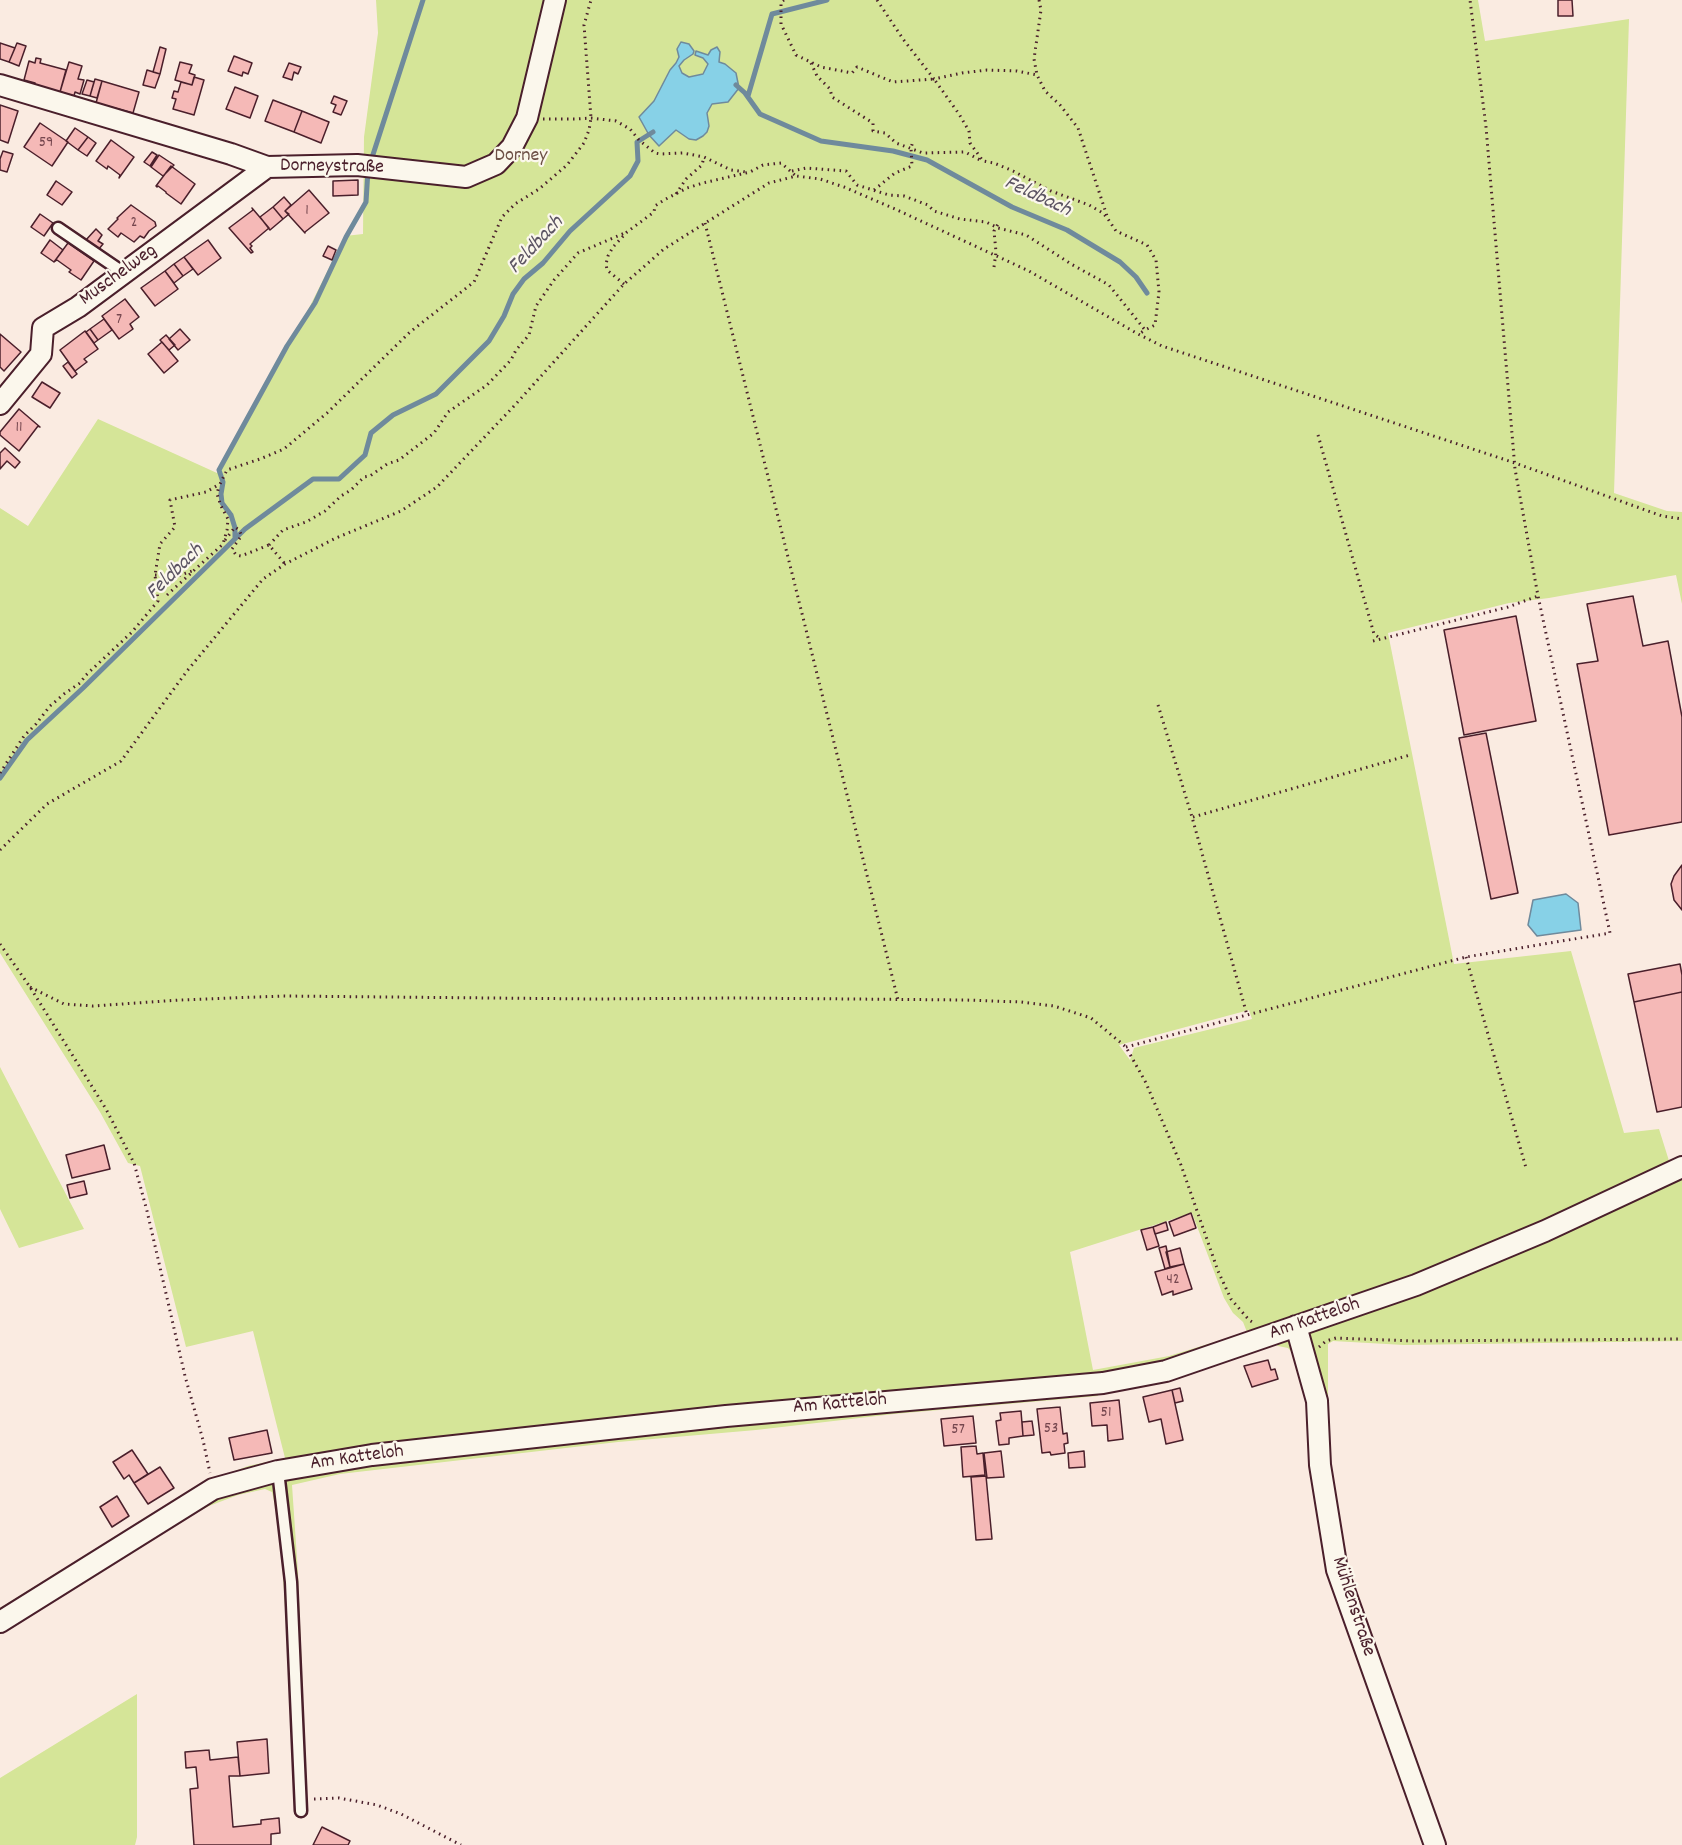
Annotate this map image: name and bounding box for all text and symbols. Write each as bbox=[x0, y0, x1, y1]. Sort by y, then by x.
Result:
house number: 59 bbox=[39, 134, 53, 154]
park label: Dorney bbox=[495, 145, 547, 169]
street label: Dorneystraße bbox=[280, 155, 384, 181]
water label: Feldbach bbox=[1000, 172, 1074, 224]
house number: 1 bbox=[305, 202, 309, 222]
water label: Feldbach bbox=[504, 212, 570, 280]
house number: 2 bbox=[131, 214, 137, 234]
street label: Muschelweg bbox=[76, 240, 162, 312]
house number: 7 bbox=[116, 311, 122, 331]
house number: 11 bbox=[15, 419, 23, 439]
water label: Feldbach bbox=[142, 539, 210, 607]
house number: 42 bbox=[1166, 1271, 1180, 1291]
street label: Am Katteloh bbox=[1267, 1293, 1363, 1347]
street label: Am Katteloh bbox=[792, 1389, 888, 1421]
house number: 51 bbox=[1101, 1404, 1111, 1424]
house number: 53 bbox=[1044, 1420, 1058, 1440]
house number: 57 bbox=[951, 1421, 965, 1441]
street label: Am Katteloh bbox=[309, 1441, 405, 1477]
street label: Mühlenstraße bbox=[1325, 1554, 1379, 1660]

